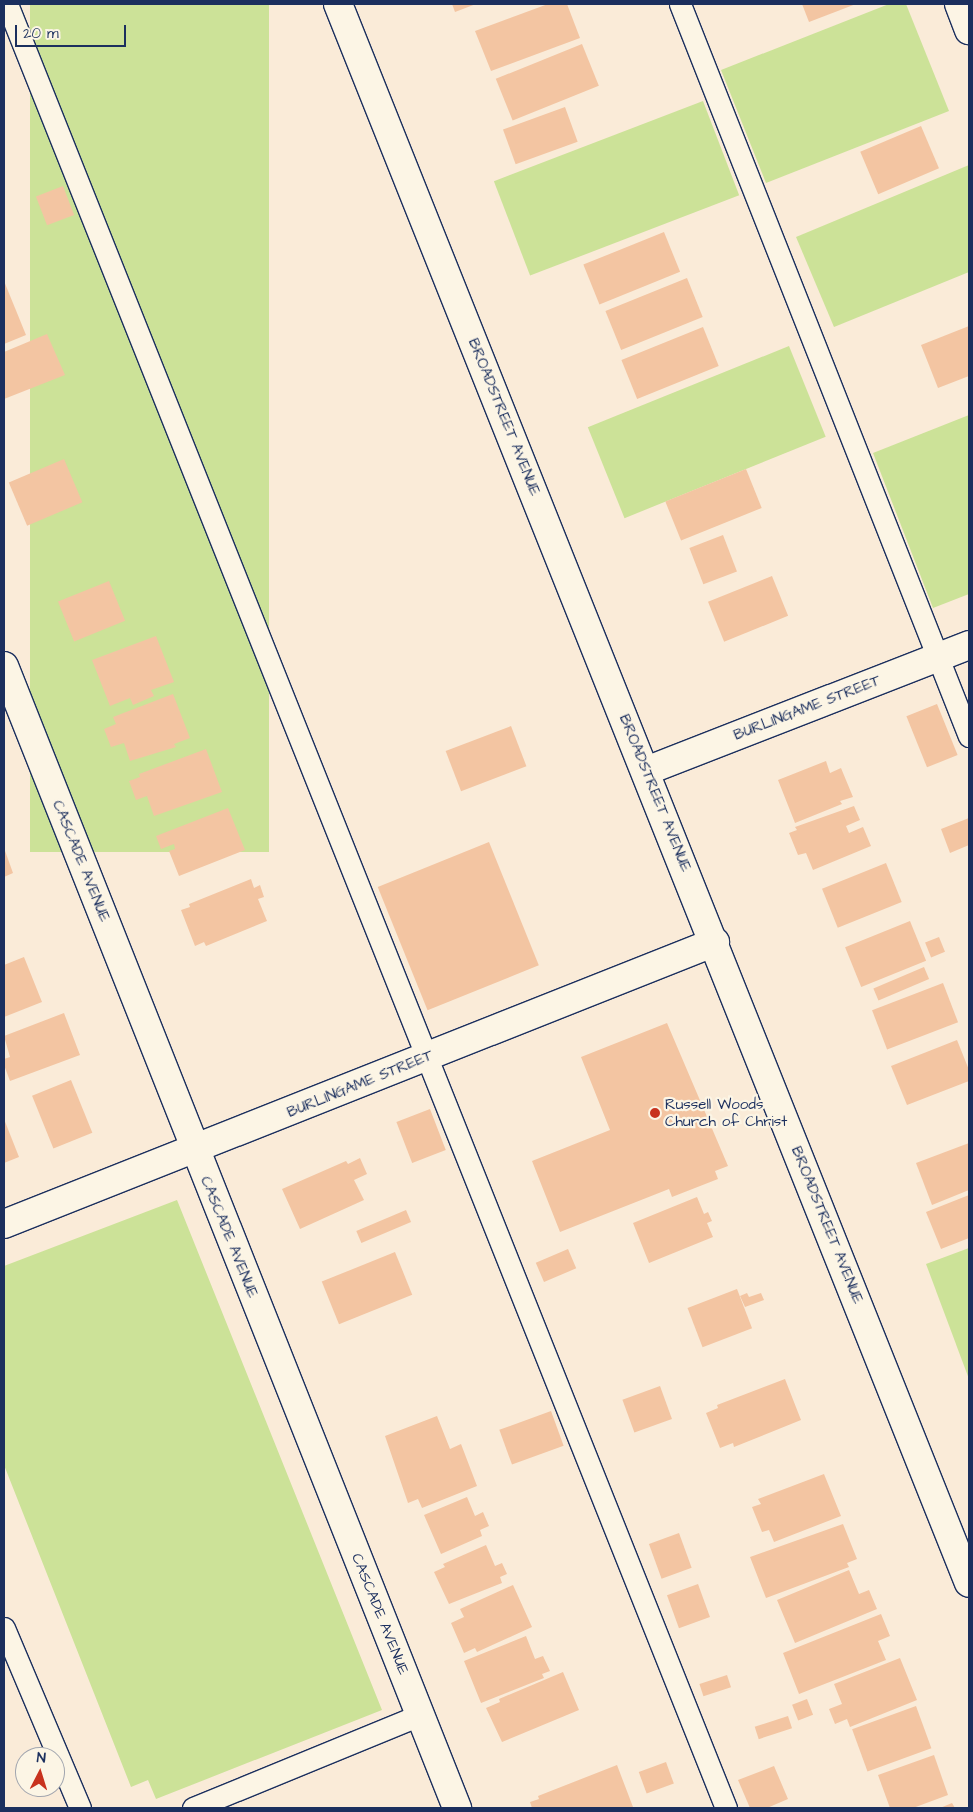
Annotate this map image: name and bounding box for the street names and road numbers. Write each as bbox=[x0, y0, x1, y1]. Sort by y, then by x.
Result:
street label: BROADSTREET AVENUE bbox=[464, 336, 544, 498]
street label: BURLINGAME STREET bbox=[731, 672, 883, 744]
street label: BROADSTREET AVENUE bbox=[615, 712, 695, 874]
street label: CASCADE AVENUE bbox=[48, 798, 114, 924]
street label: BURLINGAME STREET bbox=[284, 1046, 436, 1122]
street label: BROADSTREET AVENUE bbox=[787, 1144, 867, 1306]
street label: CASCADE AVENUE bbox=[196, 1174, 262, 1300]
street label: CASCADE AVENUE bbox=[347, 1551, 413, 1677]

